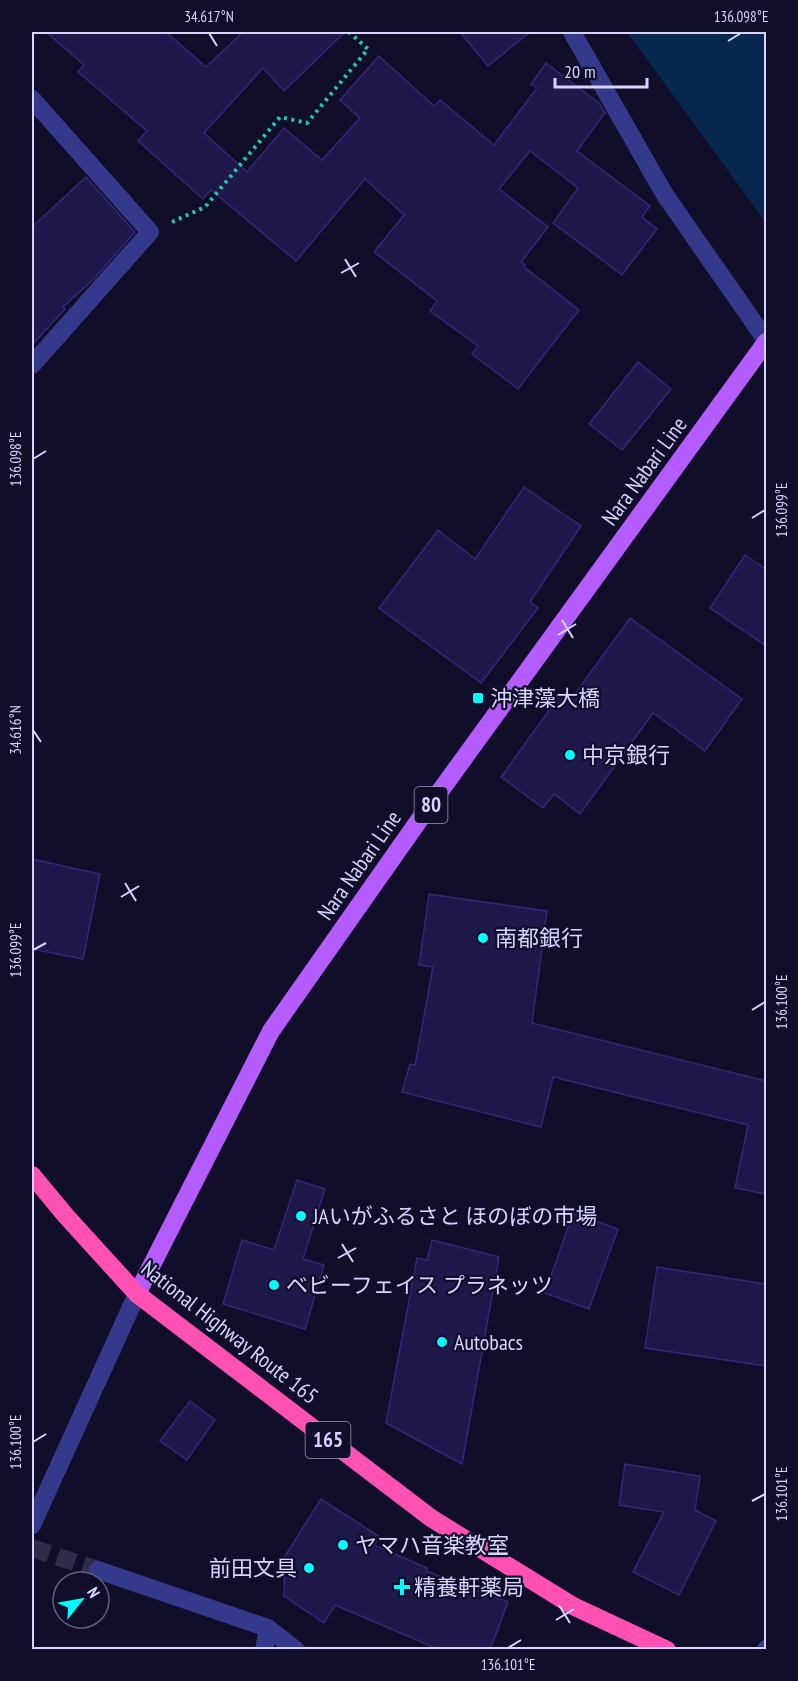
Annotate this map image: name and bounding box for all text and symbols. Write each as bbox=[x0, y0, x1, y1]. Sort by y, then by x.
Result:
text: 34.617°N bbox=[184, 7, 234, 26]
text: 136.098°E bbox=[714, 7, 768, 26]
scale bar bbox=[555, 51, 646, 89]
text: 20 m bbox=[564, 60, 596, 83]
street label: Nara Nabari Line bbox=[595, 411, 693, 531]
text: 136.098°E bbox=[6, 432, 25, 486]
text: 136.099°E bbox=[772, 483, 791, 537]
place label: 沖津藻大橋 bbox=[490, 684, 600, 712]
marker: 沖津藻大橋 bbox=[471, 691, 485, 705]
text: 34.616°N bbox=[6, 705, 25, 755]
place label: 中京銀行 bbox=[582, 741, 670, 769]
marker: 中京銀行 bbox=[563, 748, 577, 762]
road number: 80 bbox=[414, 787, 448, 823]
street label: Nara Nabari Line bbox=[311, 805, 407, 925]
text: 136.099°E bbox=[6, 923, 25, 977]
place label: 南都銀行 bbox=[495, 924, 583, 952]
marker: 南都銀行 bbox=[476, 931, 490, 945]
text: 136.100°E bbox=[772, 975, 791, 1029]
place label: JAいがふるさと ほのぼの市場 bbox=[312, 1202, 597, 1230]
marker: JAいがふるさと ほのぼの市場 bbox=[294, 1209, 308, 1223]
street label: National Highway Route 165 bbox=[136, 1254, 324, 1410]
place label: ベビーフェイス プラネッツ bbox=[286, 1271, 553, 1299]
marker: ベビーフェイス プラネッツ bbox=[267, 1278, 281, 1292]
place label: Autobacs bbox=[454, 1328, 523, 1356]
marker: Autobacs bbox=[435, 1335, 449, 1349]
text: 136.100°E bbox=[6, 1415, 25, 1469]
road number: 165 bbox=[306, 1422, 350, 1458]
text: 136.101°E bbox=[772, 1467, 791, 1521]
place label: ヤマハ音楽教室 bbox=[355, 1531, 509, 1559]
marker: ヤマハ音楽教室 bbox=[336, 1538, 350, 1552]
place label: 前田文具 bbox=[209, 1554, 297, 1582]
marker: 前田文具 bbox=[302, 1561, 316, 1575]
north arrow bbox=[51, 1570, 111, 1630]
place label: 精養軒薬局 bbox=[414, 1573, 524, 1601]
marker: 精養軒薬局 bbox=[395, 1580, 409, 1594]
text: N bbox=[83, 1583, 105, 1601]
text: 136.101°E bbox=[481, 1655, 535, 1674]

